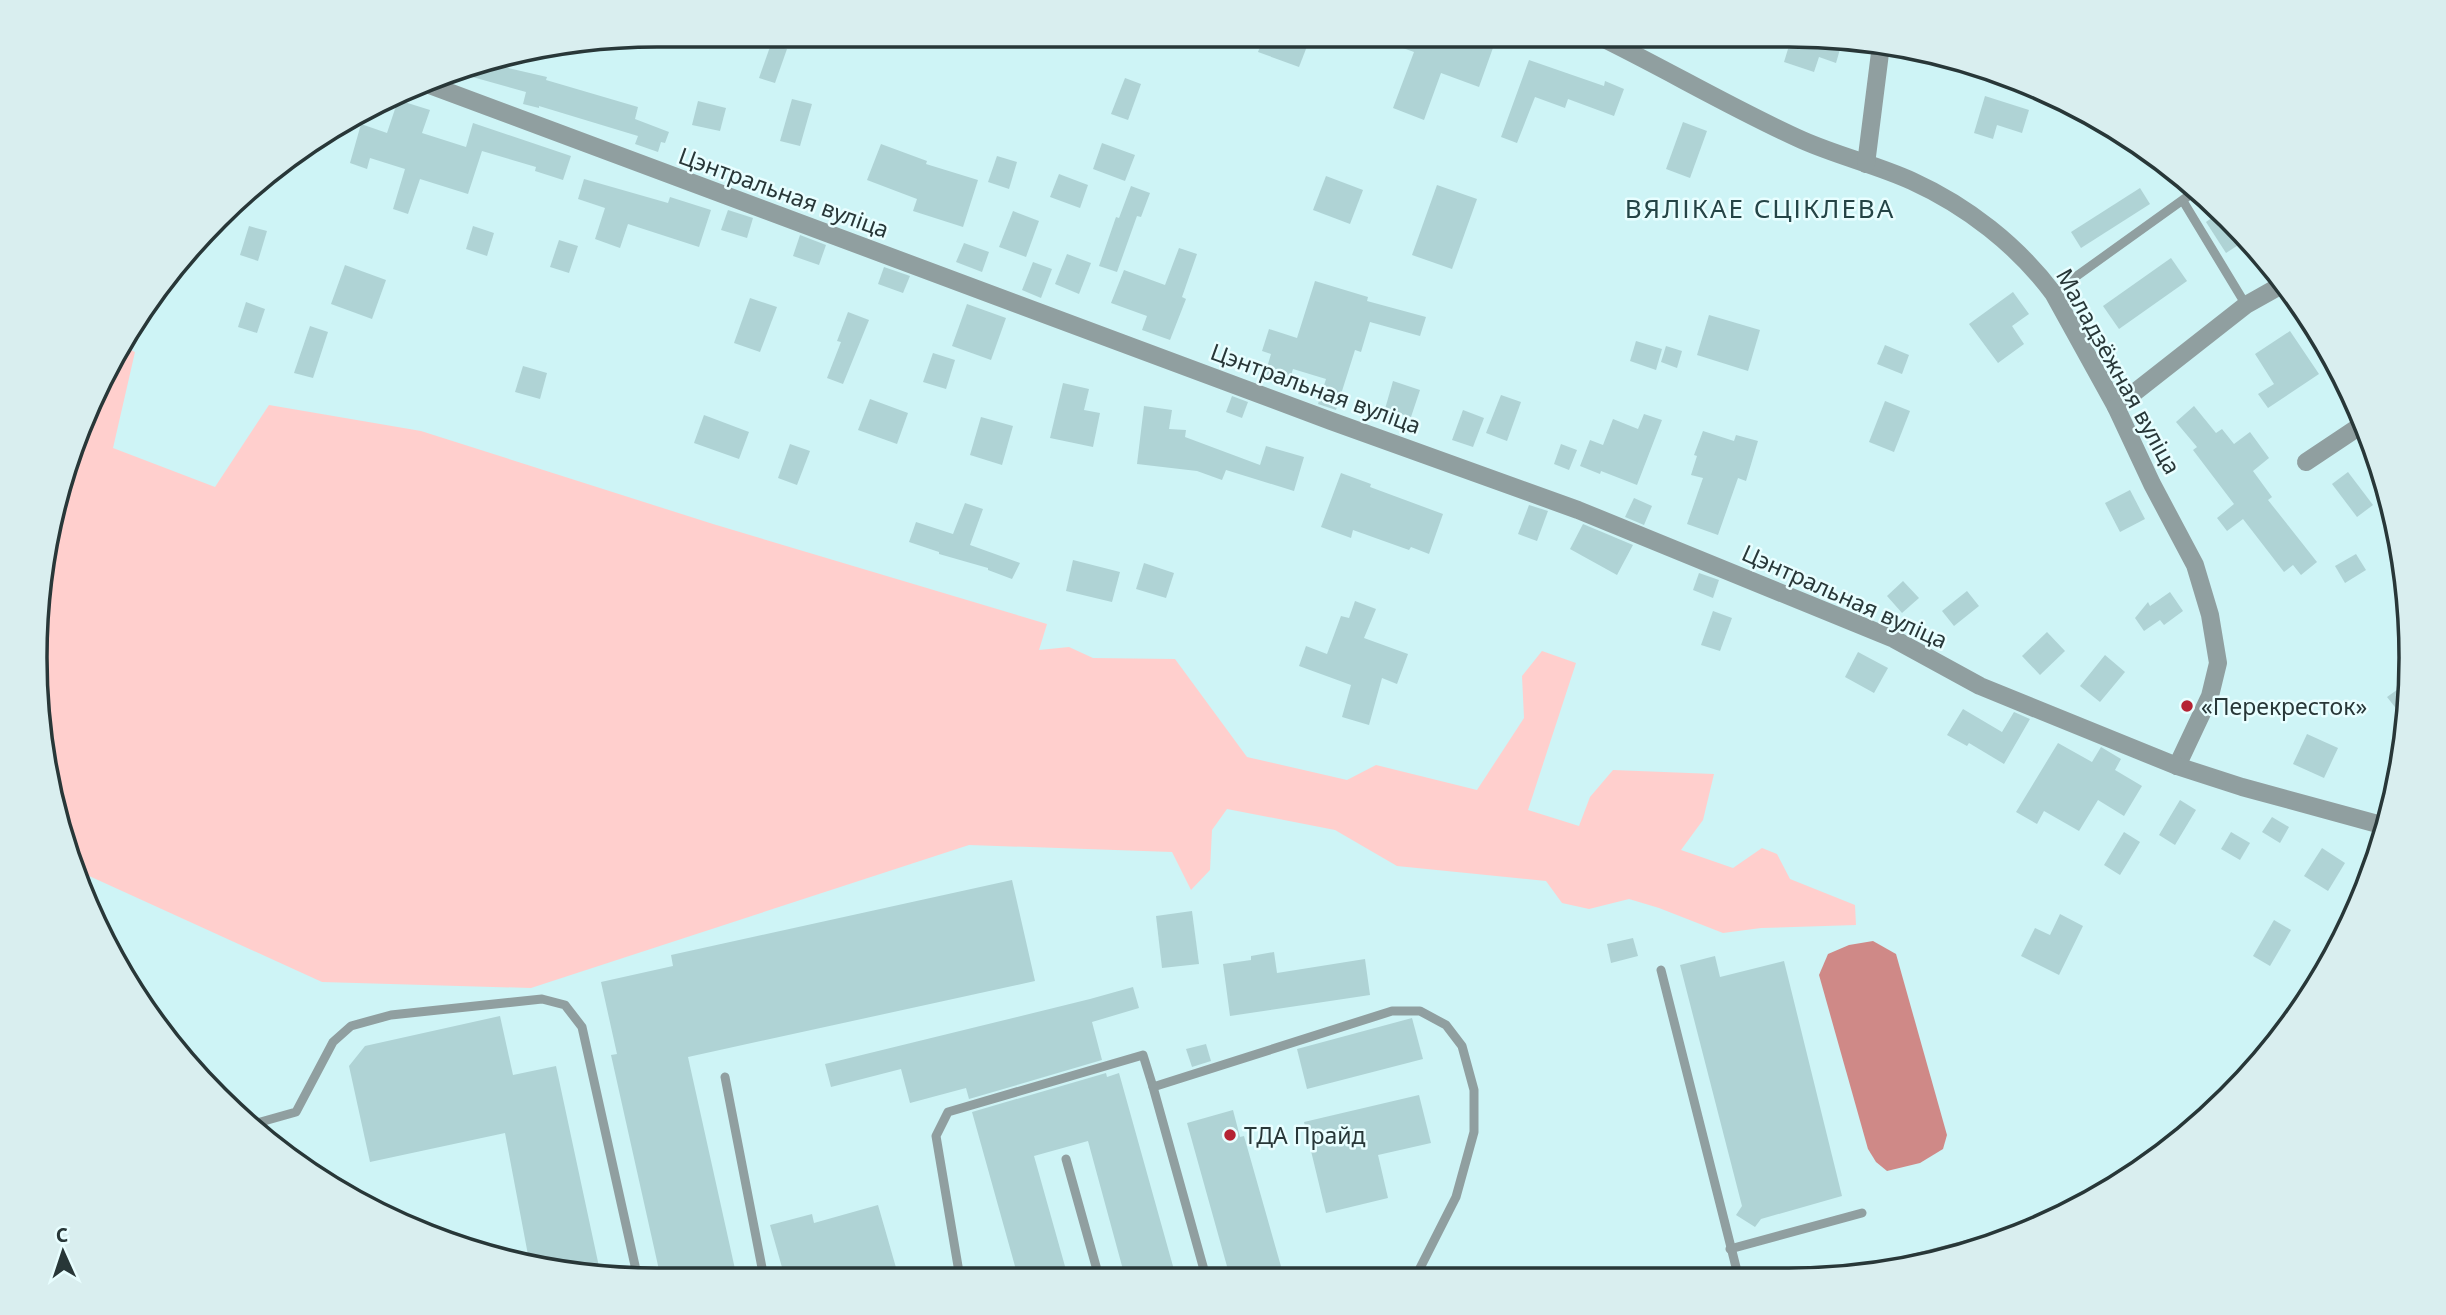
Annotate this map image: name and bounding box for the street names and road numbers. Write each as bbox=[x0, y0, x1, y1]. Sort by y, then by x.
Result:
street label: Цэнтральная вуліца bbox=[674, 139, 894, 245]
street label: Маладзёжная вуліца bbox=[2049, 262, 2189, 480]
street label: Цэнтральная вуліца bbox=[1206, 335, 1426, 441]
street label: Цэнтральная вуліца bbox=[1737, 536, 1953, 656]

